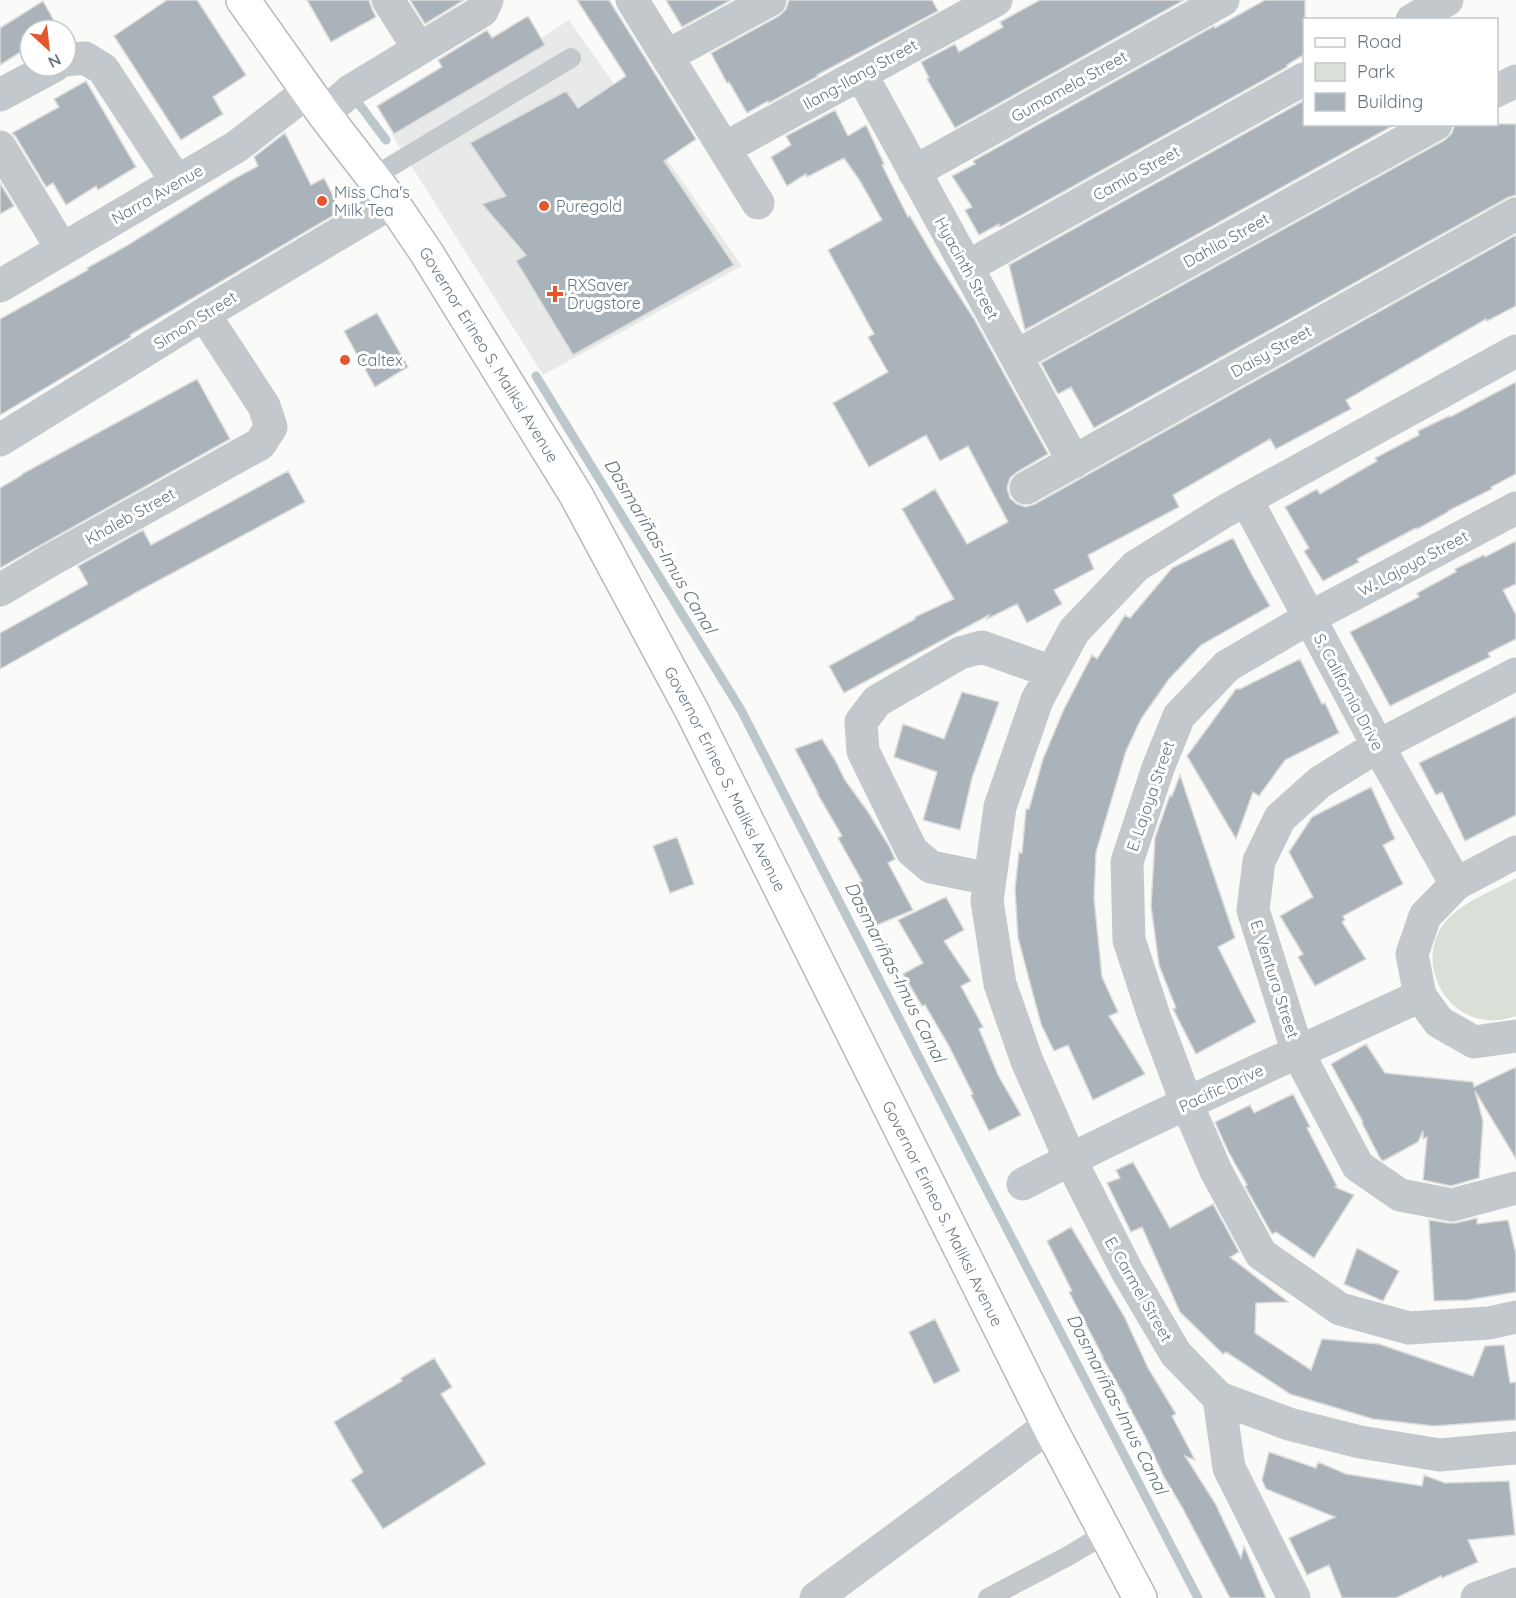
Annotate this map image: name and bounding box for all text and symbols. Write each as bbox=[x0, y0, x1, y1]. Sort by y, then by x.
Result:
north arrow bbox=[18, 18, 78, 78]
legend bbox=[1303, 18, 1498, 126]
text: Road bbox=[1357, 30, 1402, 53]
street label: Ilang-Ilang Street bbox=[799, 34, 921, 114]
street label: Gumamela Street bbox=[1007, 46, 1131, 126]
text: N bbox=[45, 50, 65, 73]
text: Park bbox=[1357, 60, 1395, 83]
text: Building bbox=[1357, 90, 1423, 113]
street label: Camia Street bbox=[1089, 141, 1183, 205]
street label: Narra Avenue bbox=[108, 160, 206, 228]
place label: Miss Cha's Milk Tea bbox=[334, 182, 410, 220]
marker: Miss Cha's Milk Tea bbox=[315, 194, 329, 208]
place label: Puregold bbox=[556, 196, 622, 216]
marker: Puregold bbox=[537, 199, 551, 213]
street label: Dahlia Street bbox=[1180, 208, 1272, 272]
street label: Hyacinth Street bbox=[931, 213, 1003, 323]
street label: Governor Erineo S. Maliksi Avenue bbox=[415, 243, 563, 466]
place label: RXSaver Drugstore bbox=[567, 275, 641, 313]
street label: Simon Street bbox=[150, 287, 240, 353]
marker: RXSaver Drugstore bbox=[548, 287, 562, 301]
street label: Daisy Street bbox=[1227, 321, 1315, 381]
place label: Caltex bbox=[357, 350, 403, 370]
marker: Caltex bbox=[338, 353, 352, 367]
water label: Dasmariñas-Imus Canal bbox=[599, 454, 723, 639]
street label: Khaleb Street bbox=[81, 483, 179, 549]
street label: W. Lajoya Street bbox=[1355, 526, 1471, 600]
street label: S. California Drive bbox=[1310, 630, 1388, 754]
street label: Governor Erineo S. Maliksi Avenue bbox=[660, 663, 791, 895]
street label: E. Lajoya Street bbox=[1122, 738, 1178, 854]
water label: Dasmariñas-Imus Canal bbox=[840, 878, 952, 1068]
street label: E. Ventura Street bbox=[1246, 917, 1304, 1041]
street label: Pacific Drive bbox=[1175, 1060, 1267, 1116]
street label: Governor Erineo S. Maliksi Avenue bbox=[878, 1097, 1008, 1330]
street label: E. Carmel Street bbox=[1101, 1233, 1177, 1345]
water label: Dasmariñas-Imus Canal bbox=[1062, 1310, 1174, 1500]

